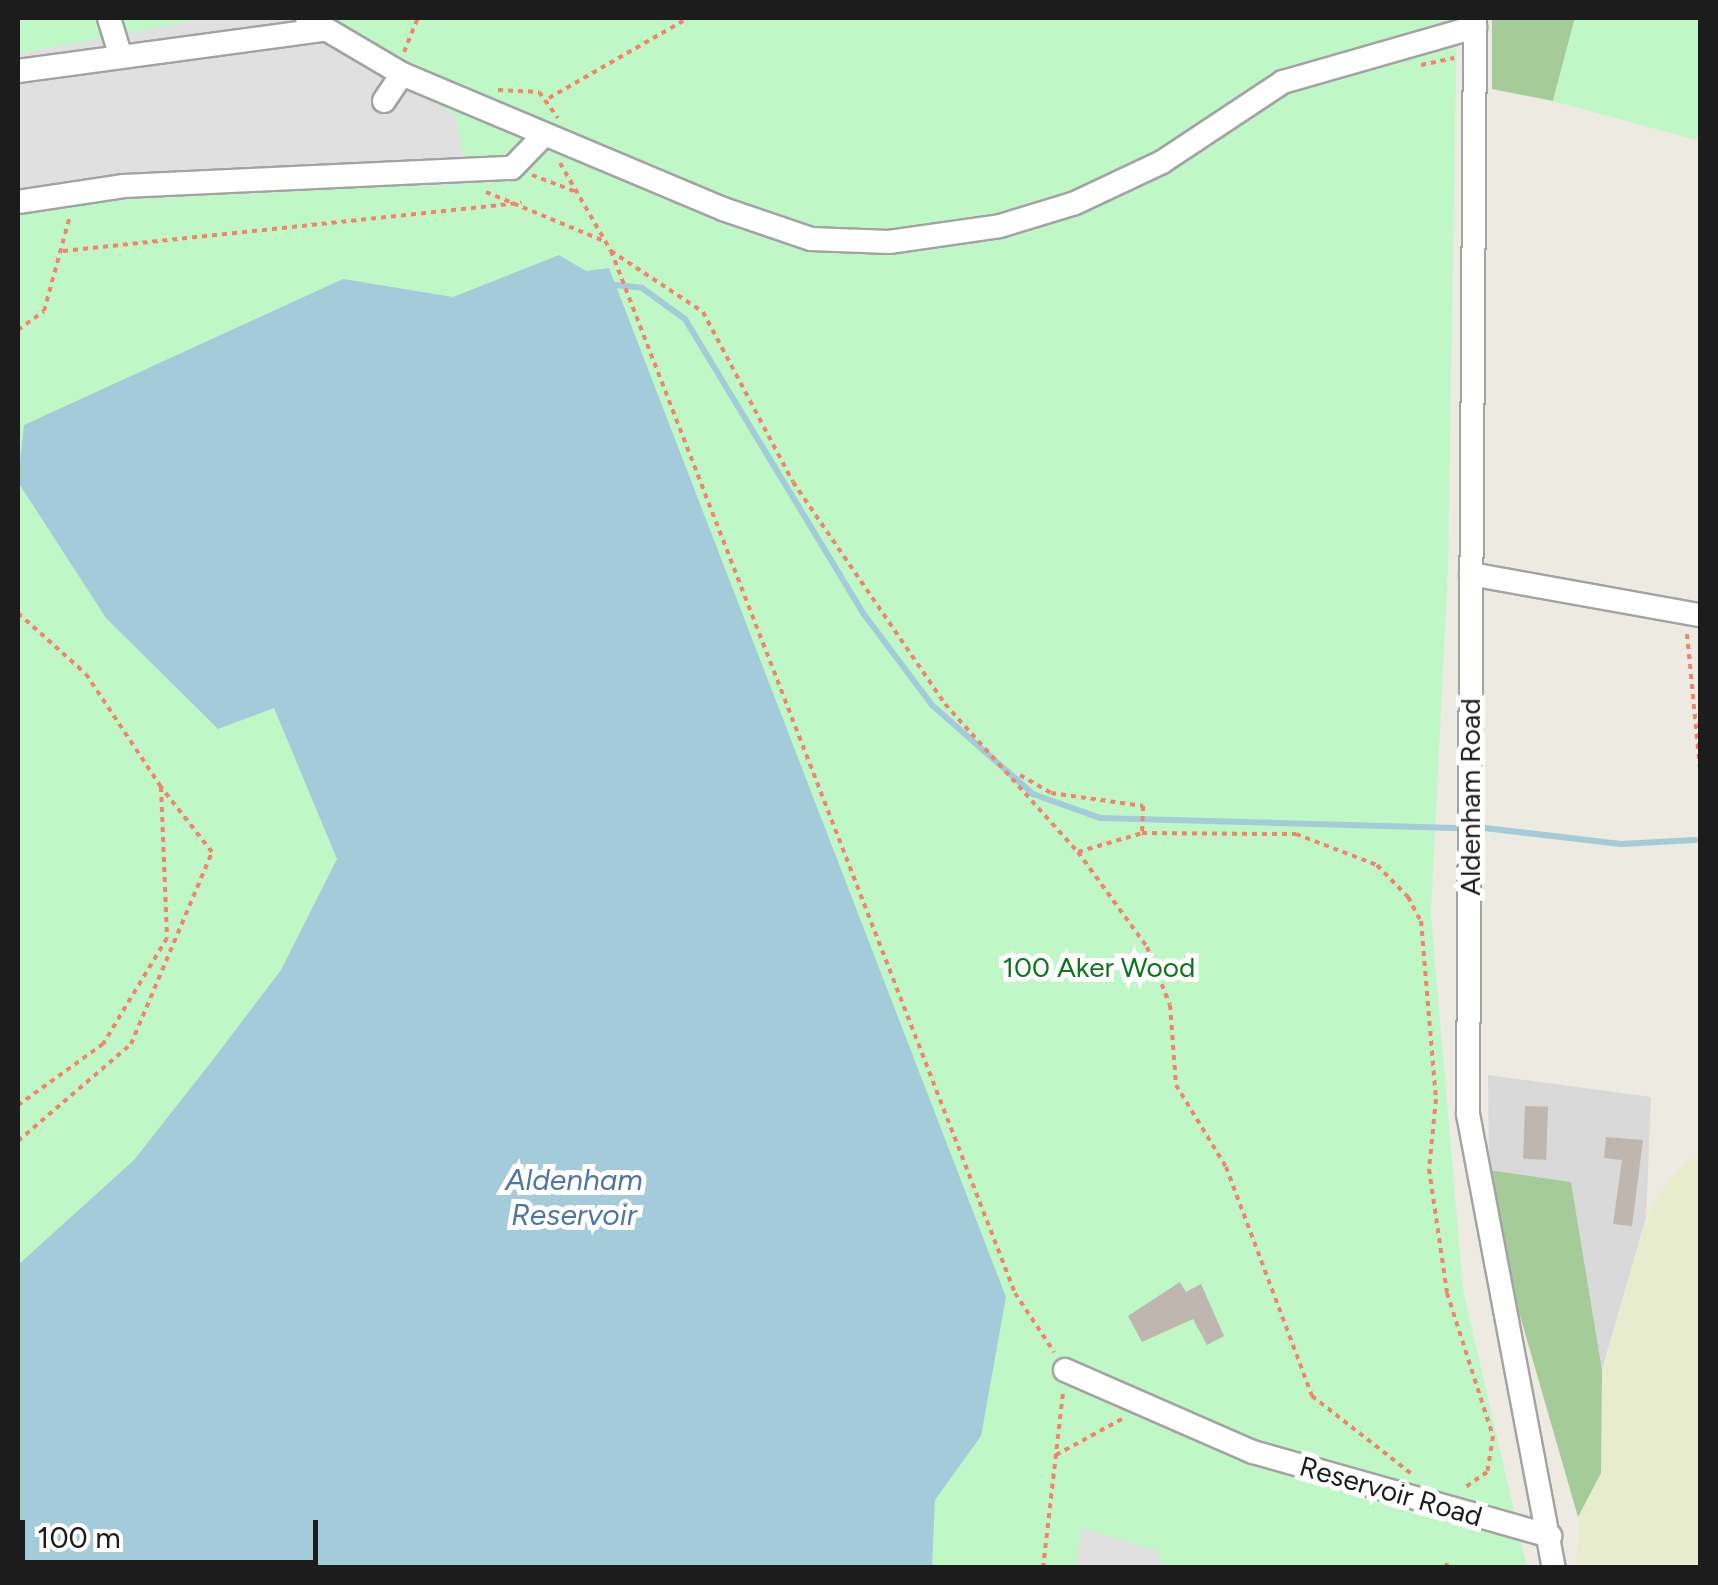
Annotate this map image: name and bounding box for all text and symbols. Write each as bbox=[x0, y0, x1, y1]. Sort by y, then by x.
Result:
street label: Aldenham Road bbox=[1453, 698, 1487, 896]
park label: 100 Aker Wood bbox=[1003, 950, 1195, 984]
water label: Aldenham Reservoir bbox=[505, 1162, 643, 1232]
street label: Reservoir Road bbox=[1296, 1449, 1486, 1533]
scale bar bbox=[25, 1500, 322, 1562]
text: 100 m bbox=[37, 1519, 121, 1556]

